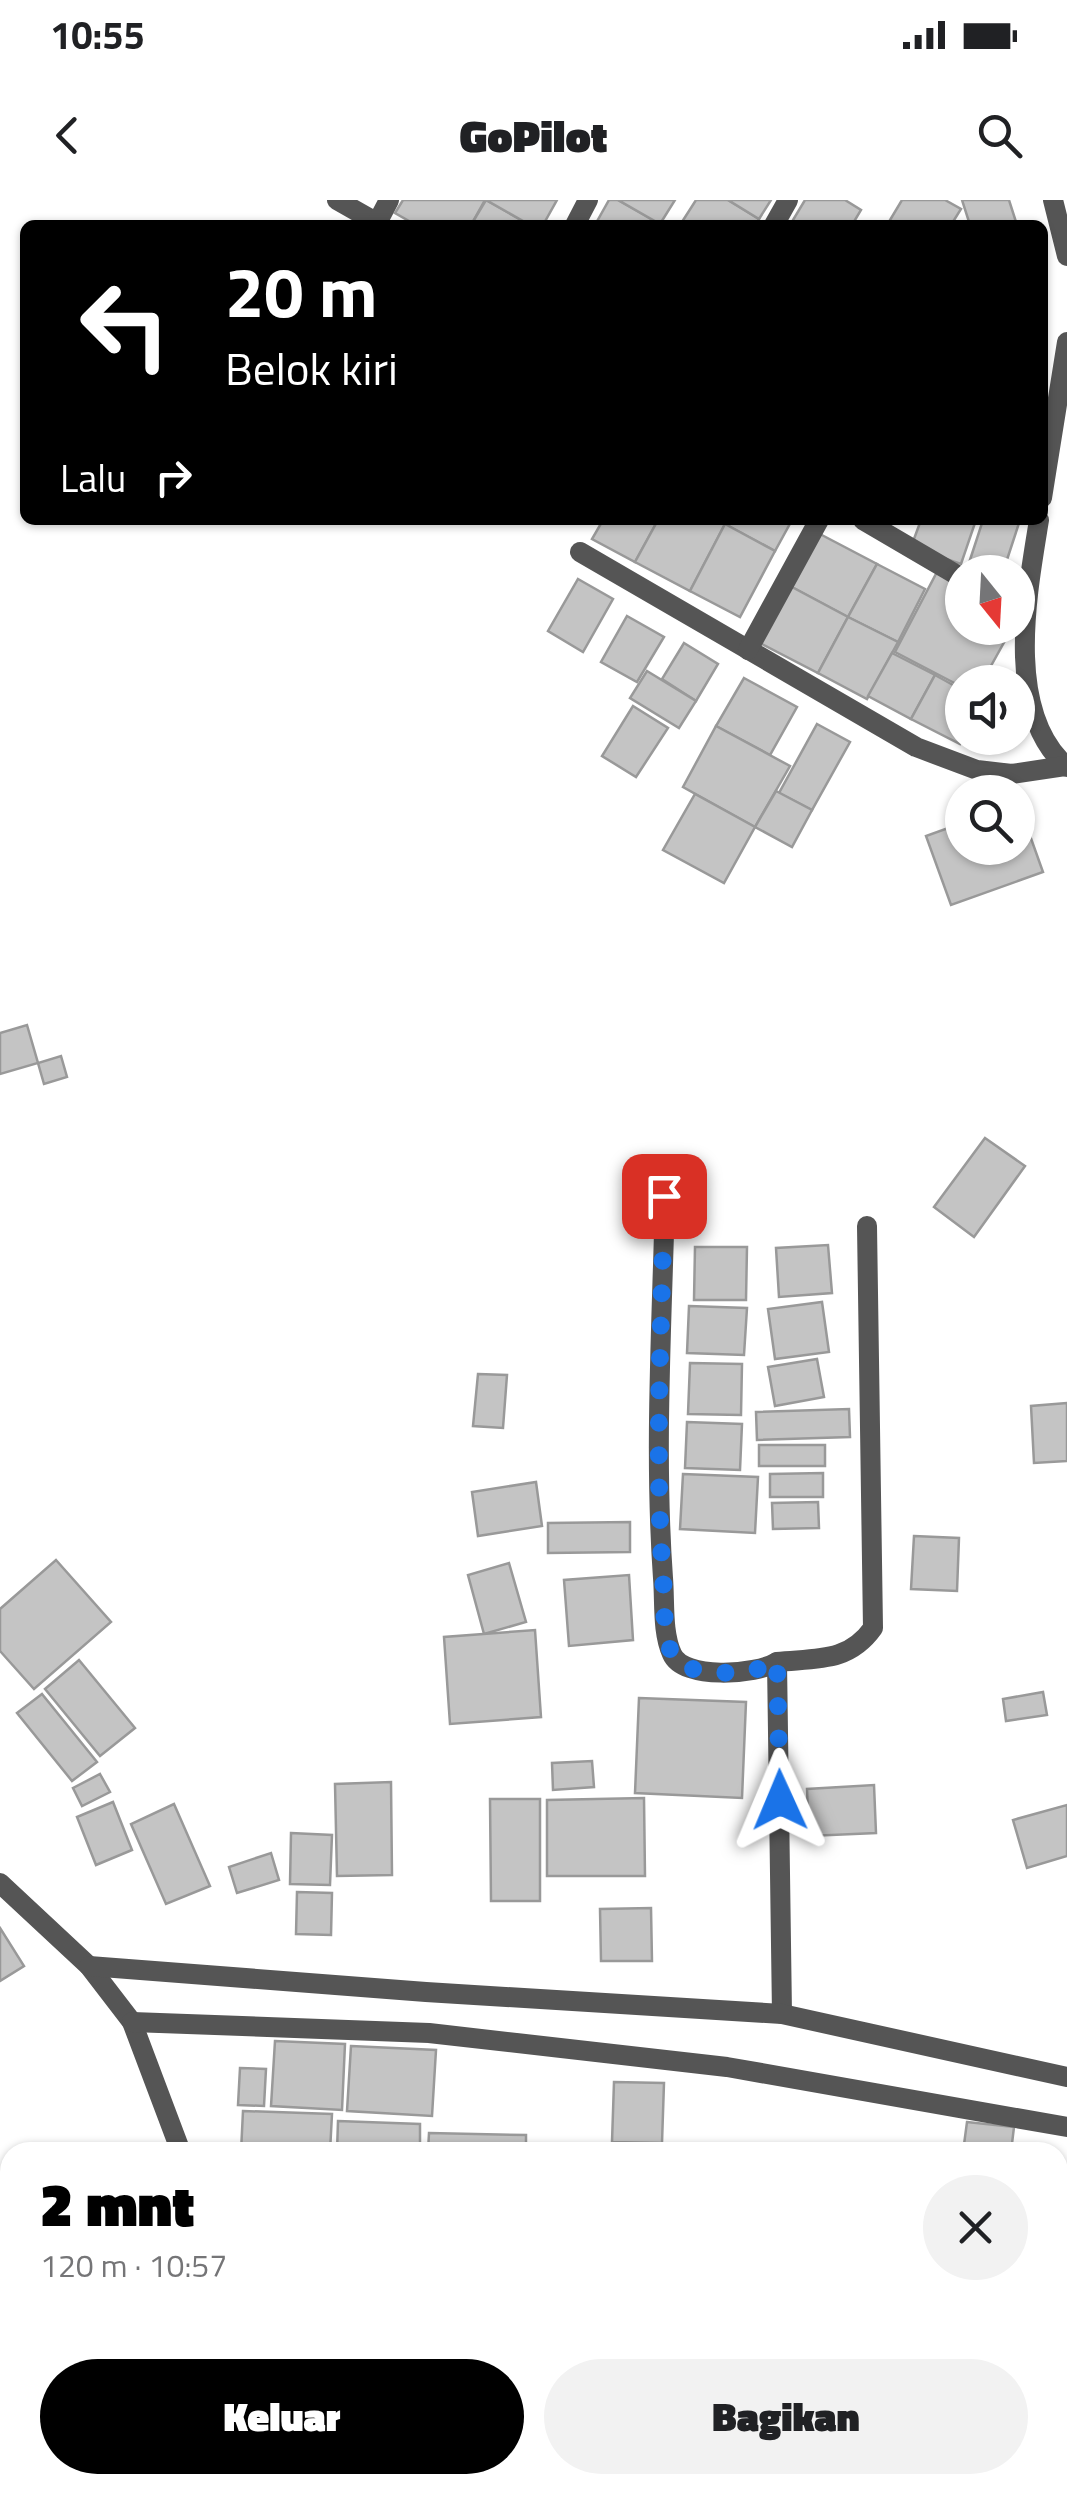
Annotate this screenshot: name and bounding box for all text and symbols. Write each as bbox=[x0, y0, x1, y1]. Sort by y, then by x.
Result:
text: 10:55 bbox=[50, 6, 145, 64]
text: GoPilot bbox=[459, 101, 608, 169]
icon: back bbox=[40, 108, 95, 163]
icon: search bbox=[972, 108, 1027, 163]
text: 20 m bbox=[225, 238, 378, 344]
icon: left bbox=[60, 260, 190, 390]
text: Belok kiri bbox=[225, 334, 398, 402]
text: Lalu bbox=[60, 449, 126, 507]
icon: right bbox=[146, 450, 201, 505]
north arrow bbox=[945, 555, 1035, 645]
map controls bbox=[945, 555, 1035, 865]
button: sound bbox=[945, 665, 1035, 755]
button: search bbox=[945, 775, 1035, 865]
pin bbox=[622, 1154, 707, 1239]
icon: arrive bbox=[637, 1169, 692, 1224]
position arrow bbox=[728, 1748, 832, 1852]
text: 2 mnt bbox=[40, 2158, 195, 2249]
button: close bbox=[923, 2175, 1028, 2280]
text: 120 m · 10:57 bbox=[40, 2241, 227, 2289]
button: Keluar bbox=[40, 2359, 524, 2474]
button: Bagikan bbox=[544, 2359, 1028, 2474]

